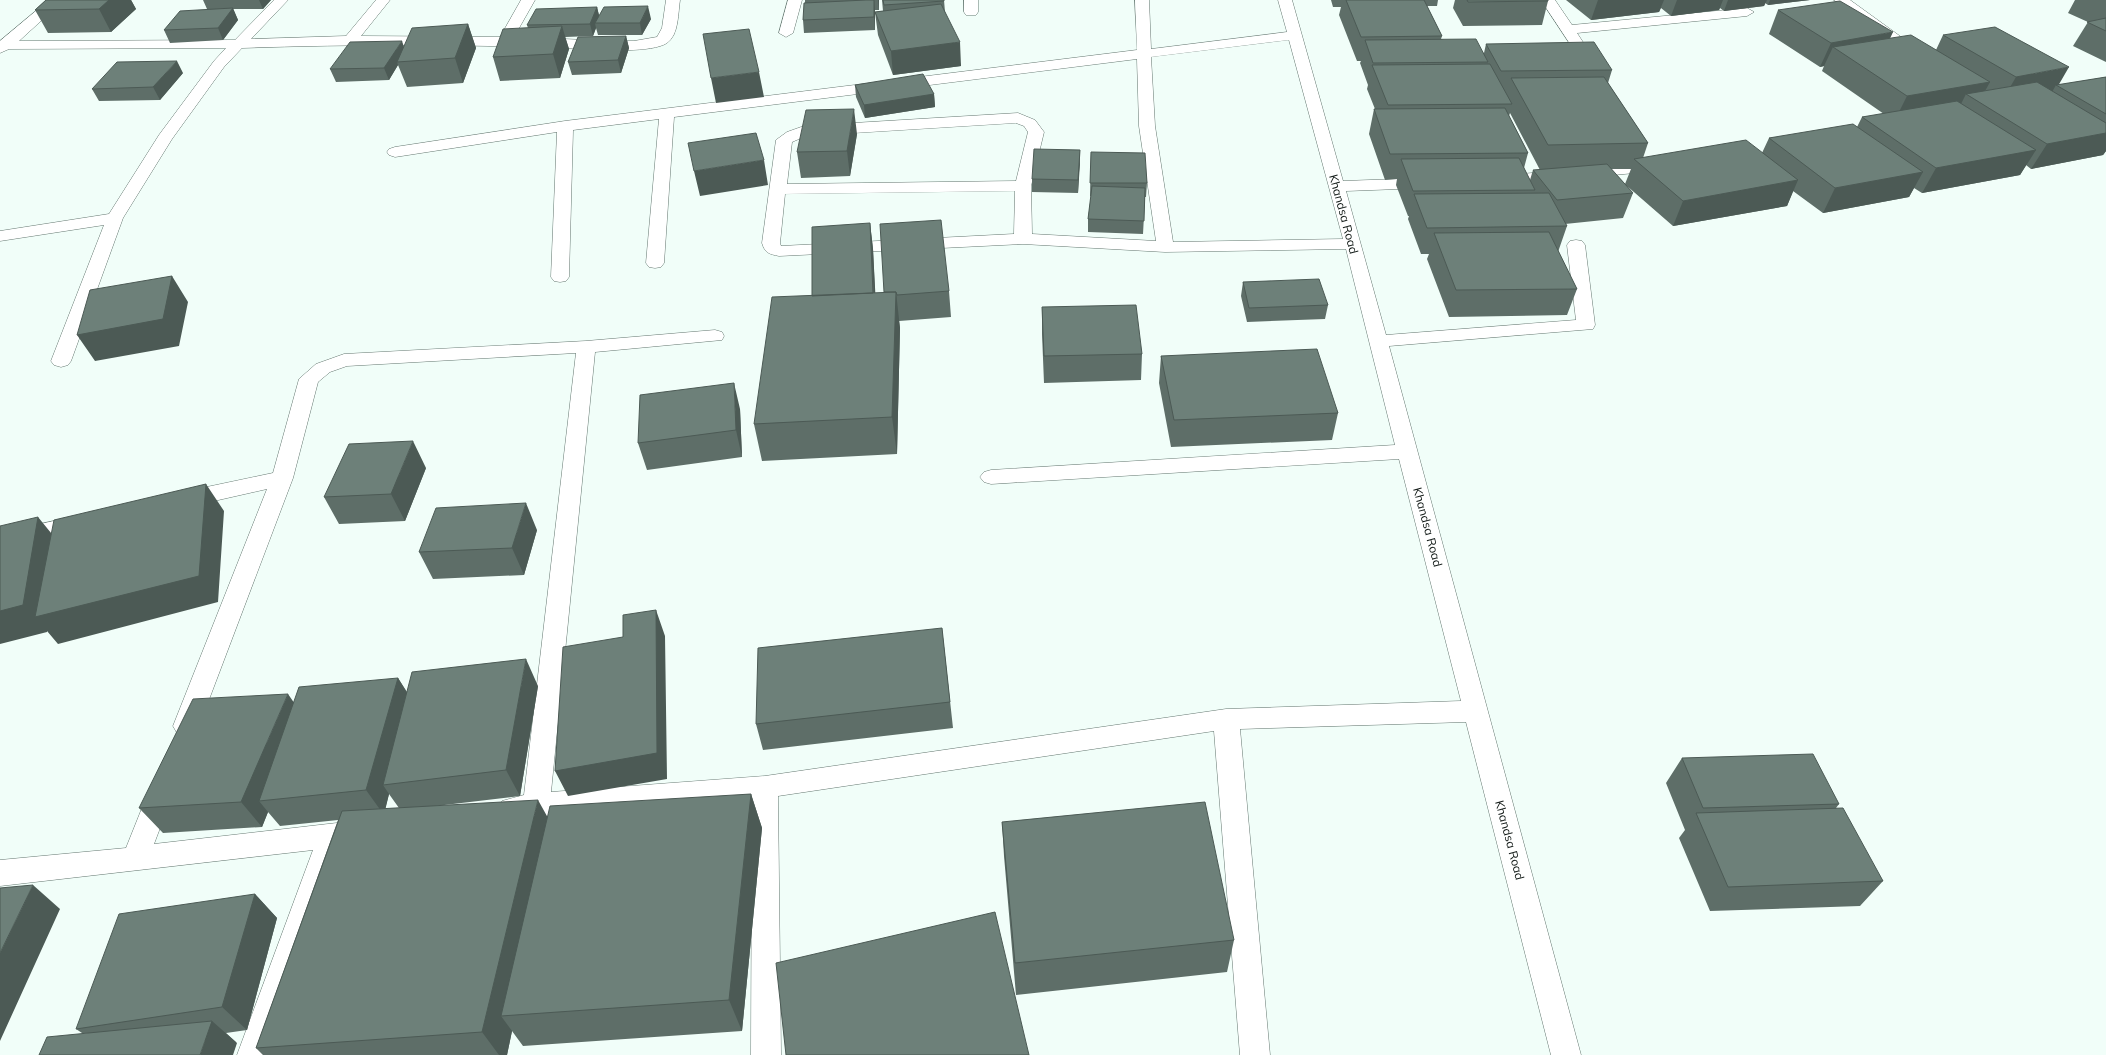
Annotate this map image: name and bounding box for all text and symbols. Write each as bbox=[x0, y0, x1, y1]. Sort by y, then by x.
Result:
street label: Khandsa Road bbox=[1326, 173, 1362, 255]
street label: Khandsa Road bbox=[1410, 486, 1446, 568]
street label: Khandsa Road bbox=[1492, 799, 1528, 881]

